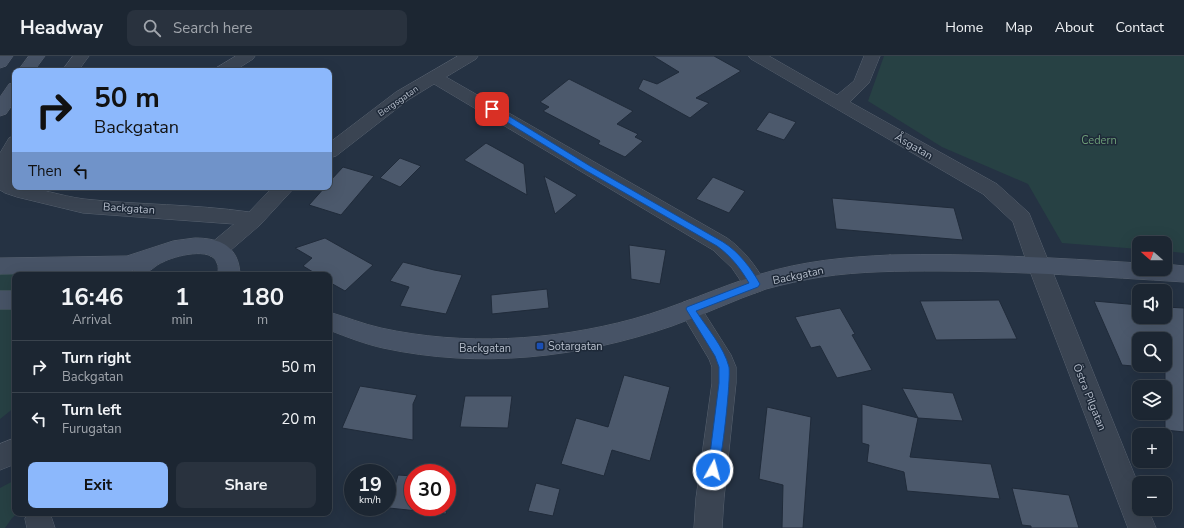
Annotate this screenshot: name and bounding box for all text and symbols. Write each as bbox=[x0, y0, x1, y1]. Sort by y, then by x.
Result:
search box bbox=[127, 10, 407, 46]
text: Headway bbox=[20, 15, 103, 41]
icon: search bbox=[141, 17, 163, 39]
text: Search here bbox=[173, 18, 253, 38]
text: Home bbox=[945, 18, 983, 37]
text: Map bbox=[1005, 18, 1033, 37]
text: About bbox=[1055, 18, 1094, 37]
text: Contact bbox=[1116, 18, 1164, 37]
text: 50 m bbox=[94, 79, 160, 117]
street label: Bergsgatan bbox=[375, 83, 421, 119]
icon: right bbox=[28, 84, 80, 136]
pin bbox=[475, 92, 509, 126]
icon: arrive bbox=[481, 98, 503, 120]
text: Backgatan bbox=[94, 115, 179, 139]
street label: Åsgatan bbox=[892, 129, 936, 163]
park label: Cedern bbox=[1081, 133, 1117, 148]
icon: left bbox=[70, 160, 92, 182]
text: Then bbox=[28, 161, 62, 181]
street label: Backgatan bbox=[103, 199, 155, 218]
north arrow bbox=[1132, 236, 1172, 276]
map controls bbox=[1132, 236, 1172, 516]
street label: Backgatan bbox=[771, 263, 825, 288]
text: 16:46 bbox=[60, 281, 123, 313]
text: 1 bbox=[175, 281, 189, 313]
text: 180 bbox=[241, 281, 284, 313]
button: sound bbox=[1132, 284, 1172, 324]
text: Arrival bbox=[72, 311, 111, 329]
text: min bbox=[171, 311, 193, 329]
text: m bbox=[257, 311, 268, 329]
button: search bbox=[1132, 332, 1172, 372]
place label: Sotargatan bbox=[548, 339, 603, 354]
street label: Backgatan bbox=[459, 341, 511, 356]
marker: Sotargatan bbox=[535, 341, 545, 351]
text: Turn right bbox=[62, 348, 131, 368]
icon: right bbox=[28, 356, 50, 378]
text: 50 m bbox=[281, 357, 316, 377]
street label: Östra Pilgatan bbox=[1069, 361, 1110, 433]
text: Backgatan bbox=[62, 368, 123, 386]
button: layers bbox=[1132, 380, 1172, 420]
text: Turn left bbox=[62, 400, 121, 420]
icon: left bbox=[28, 408, 50, 430]
text: 20 m bbox=[281, 409, 316, 429]
text: Furugatan bbox=[62, 420, 122, 438]
button: + bbox=[1132, 428, 1172, 468]
position arrow bbox=[692, 449, 734, 491]
button: Exit bbox=[28, 462, 168, 508]
button: Share bbox=[176, 462, 316, 508]
speed limit sign: 30 bbox=[404, 464, 456, 516]
text: 19 bbox=[358, 471, 382, 498]
button: − bbox=[1132, 476, 1172, 516]
text: km/h bbox=[359, 493, 381, 507]

